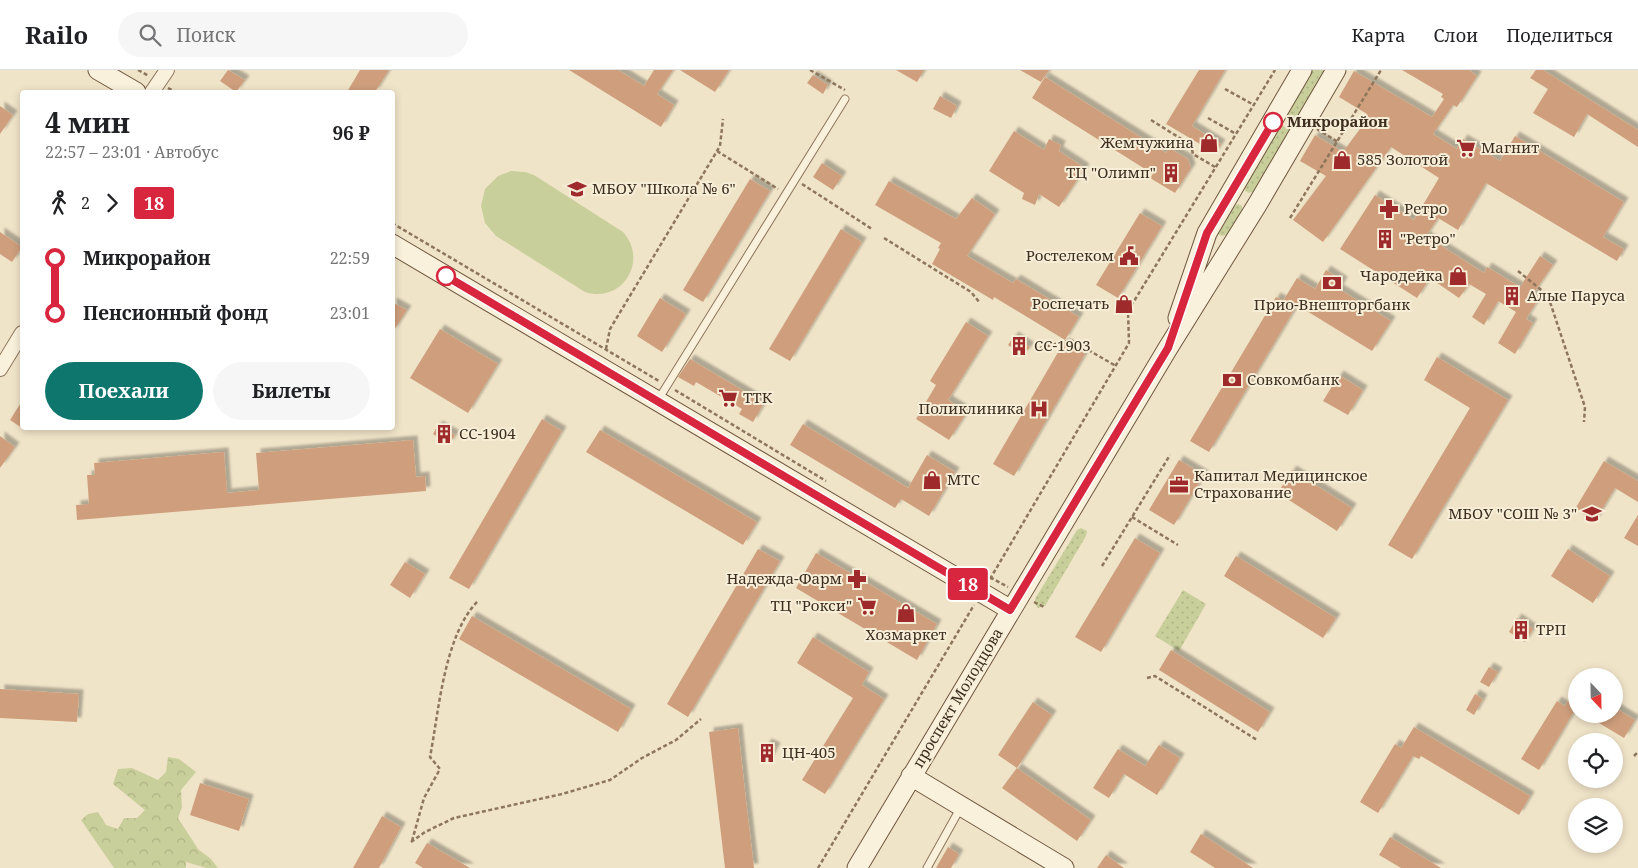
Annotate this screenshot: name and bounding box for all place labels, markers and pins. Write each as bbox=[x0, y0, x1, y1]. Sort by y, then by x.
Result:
place label: Микрорайон bbox=[1287, 111, 1388, 131]
marker: Микрорайон bbox=[1263, 112, 1283, 132]
place label: Жемчужина bbox=[1099, 132, 1194, 152]
shop icon: Жемчужина bbox=[1198, 132, 1220, 154]
supermarket icon: Магнит bbox=[1455, 137, 1477, 159]
place label: Магнит bbox=[1481, 137, 1539, 157]
shop icon: 585 Золотой bbox=[1331, 149, 1353, 171]
place label: 585 Золотой bbox=[1357, 149, 1448, 169]
place label: ТЦ "Олимп" bbox=[1066, 162, 1156, 182]
building icon: ТЦ "Олимп" bbox=[1160, 162, 1182, 184]
school or university icon: МБОУ "Школа № 6" bbox=[566, 178, 588, 200]
place label: МБОУ "Школа № 6" bbox=[592, 178, 736, 198]
pharmacy icon: Ретро bbox=[1378, 198, 1400, 220]
place label: Ретро bbox=[1404, 198, 1447, 218]
building icon: "Ретро" bbox=[1374, 228, 1396, 250]
place label: "Ретро" bbox=[1400, 228, 1456, 248]
place label: Ростелеком bbox=[1026, 245, 1114, 265]
public building icon: Ростелеком bbox=[1118, 245, 1140, 267]
place label: Чародейка bbox=[1360, 265, 1443, 285]
shop icon: Чародейка bbox=[1447, 265, 1469, 287]
unlabelled marker bbox=[436, 266, 456, 286]
bank icon: Прио-Внешторгбанк bbox=[1321, 272, 1343, 294]
building icon: Алые Паруса bbox=[1501, 285, 1523, 307]
place label: Алые Паруса bbox=[1527, 285, 1625, 305]
place label: Роспечать bbox=[1032, 293, 1109, 313]
shop icon: Роспечать bbox=[1113, 293, 1135, 315]
place label: Прио-Внешторгбанк bbox=[1254, 294, 1410, 314]
building icon: СС-1903 bbox=[1008, 335, 1030, 357]
place label: СС-1903 bbox=[1034, 335, 1091, 355]
bank icon: Совкомбанк bbox=[1221, 369, 1243, 391]
place label: Совкомбанк bbox=[1247, 369, 1339, 389]
supermarket icon: ТТК bbox=[717, 387, 739, 409]
place label: ТТК bbox=[743, 387, 773, 407]
place label: Поликлиника bbox=[918, 398, 1024, 418]
hospital icon: Поликлиника bbox=[1028, 398, 1050, 420]
building icon: СС-1904 bbox=[433, 423, 455, 445]
place label: СС-1904 bbox=[459, 423, 516, 443]
place label: Капитал Медицинское Страхование bbox=[1194, 465, 1368, 502]
shop icon: МТС bbox=[921, 469, 943, 491]
place label: МТС bbox=[947, 469, 980, 489]
office icon: Капитал Медицинское Страхование bbox=[1168, 474, 1190, 496]
place label: МБОУ "СОШ № 3" bbox=[1448, 503, 1577, 523]
school or university icon: МБОУ "СОШ № 3" bbox=[1581, 503, 1603, 525]
place label: Надежда-Фарм bbox=[726, 568, 842, 588]
pharmacy icon: Надежда-Фарм bbox=[846, 568, 868, 590]
place label: ТЦ "Рокси" bbox=[771, 595, 852, 615]
supermarket icon: ТЦ "Рокси" bbox=[856, 595, 878, 617]
shop icon: Хозмаркет bbox=[895, 602, 917, 624]
building icon: ТРП bbox=[1510, 619, 1532, 641]
place label: ТРП bbox=[1536, 619, 1566, 639]
place label: Хозмаркет bbox=[865, 624, 947, 644]
building icon: ЦН-405 bbox=[756, 742, 778, 764]
place label: ЦН-405 bbox=[782, 742, 836, 762]

